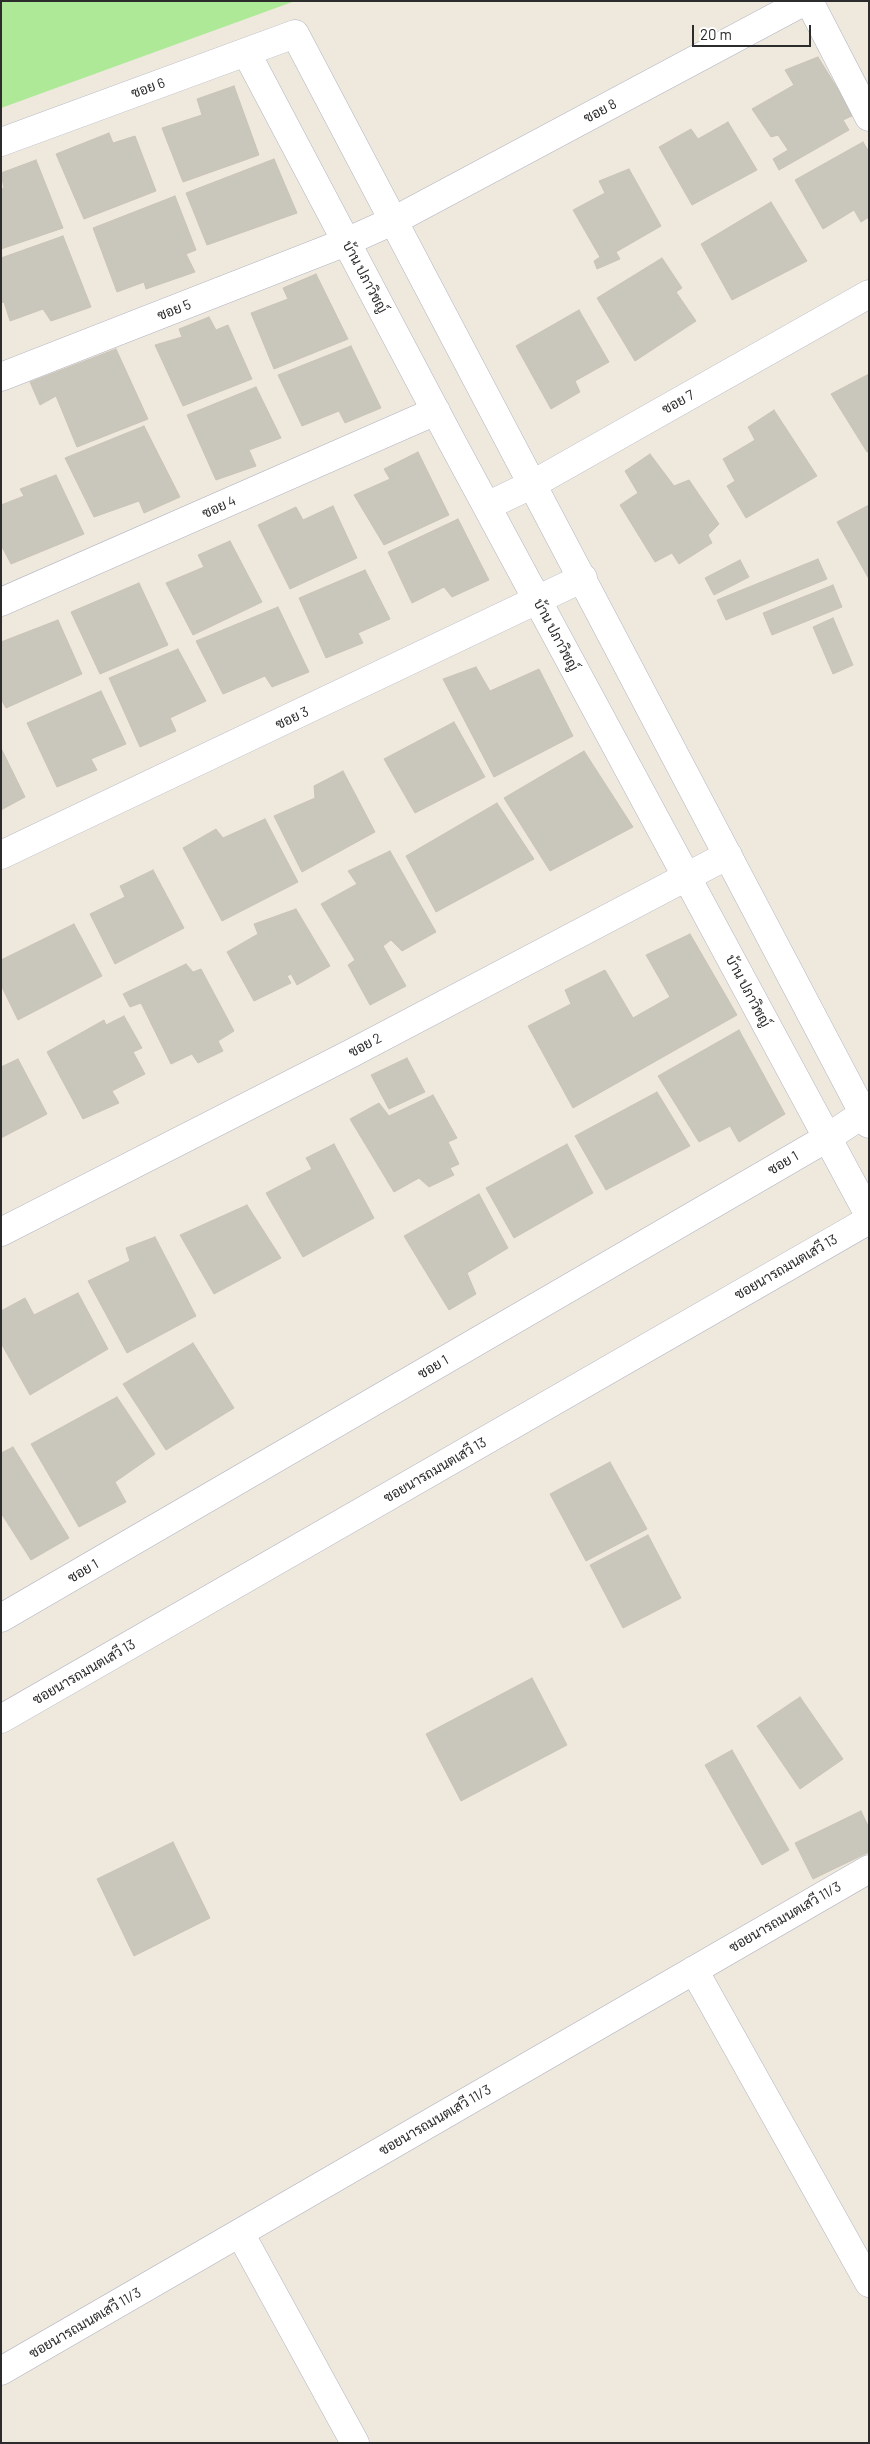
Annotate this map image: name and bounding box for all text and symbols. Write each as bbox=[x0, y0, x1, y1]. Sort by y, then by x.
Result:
scale bar bbox=[695, 15, 814, 47]
text: 20 m bbox=[700, 25, 732, 43]
street label: ซอย 6 bbox=[129, 74, 167, 102]
street label: ซอย 8 bbox=[581, 95, 619, 127]
street label: บ้าน ปภาวิชญ์ bbox=[339, 238, 391, 316]
street label: ซอย 5 bbox=[155, 296, 193, 324]
street label: ซอย 7 bbox=[659, 386, 697, 418]
street label: ซอย 4 bbox=[199, 492, 239, 522]
street label: บ้าน ปภาวิชญ์ bbox=[530, 596, 582, 674]
street label: ซอย 3 bbox=[273, 703, 311, 733]
street label: บ้าน ปภาวิชญ์ bbox=[722, 952, 774, 1030]
street label: ซอย 2 bbox=[346, 1029, 384, 1061]
street label: ซอย 1 bbox=[765, 1148, 801, 1178]
street label: ซอยนารถมนตเสวี 13 bbox=[732, 1231, 840, 1303]
street label: ซอย 1 bbox=[415, 1352, 451, 1382]
street label: ซอยนารถมนตเสวี 13 bbox=[381, 1434, 489, 1506]
street label: ซอย 1 bbox=[65, 1556, 101, 1586]
street label: ซอยนารถมนตเสวี 13 bbox=[30, 1636, 138, 1708]
street label: ซอยนารถมนตเสวี 11/3 bbox=[726, 1878, 844, 1956]
street label: ซอยนารถมนตเสวี 11/3 bbox=[376, 2081, 494, 2159]
street label: ซอยนารถมนตเสวี 11/3 bbox=[26, 2284, 144, 2362]

